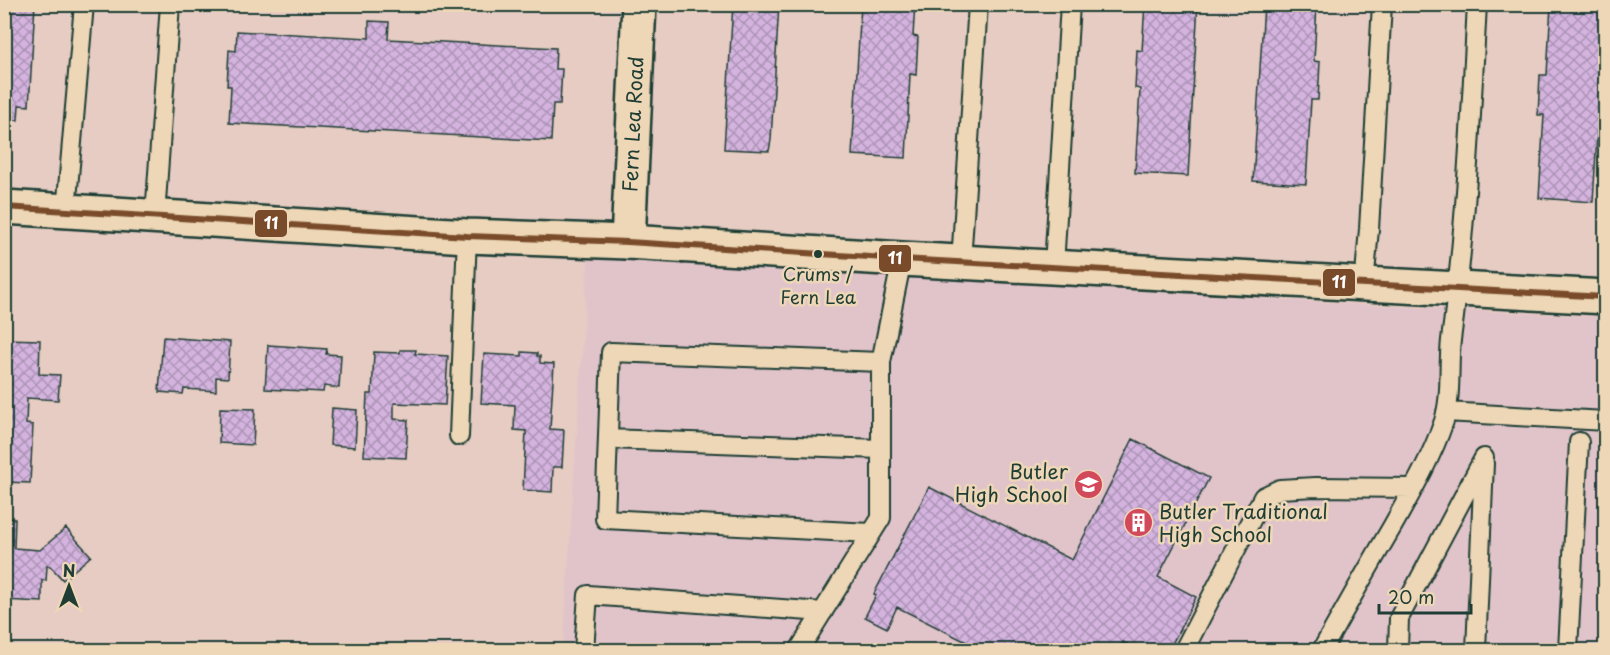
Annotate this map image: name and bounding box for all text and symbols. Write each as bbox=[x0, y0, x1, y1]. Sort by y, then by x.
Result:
street label: Fern Lea Road bbox=[614, 55, 651, 193]
line badge: 11 bbox=[254, 209, 288, 238]
text: 11 bbox=[264, 210, 278, 234]
line badge: 11 bbox=[878, 244, 912, 273]
text: 11 bbox=[888, 245, 902, 269]
marker: Crums / Fern Lea bbox=[812, 248, 824, 260]
place label: Crums / Fern Lea bbox=[780, 260, 857, 310]
line badge: 11 bbox=[1322, 268, 1356, 297]
text: 11 bbox=[1332, 269, 1346, 293]
place label: Butler High School bbox=[955, 456, 1069, 509]
school or university icon: Butler High School bbox=[1073, 468, 1105, 500]
place label: Butler Traditional High School bbox=[1159, 496, 1328, 549]
building icon: Butler Traditional High School bbox=[1122, 507, 1154, 539]
north arrow bbox=[39, 556, 99, 616]
text: N bbox=[63, 558, 75, 582]
scale bar bbox=[1379, 577, 1470, 615]
text: 20 m bbox=[1388, 583, 1434, 610]

